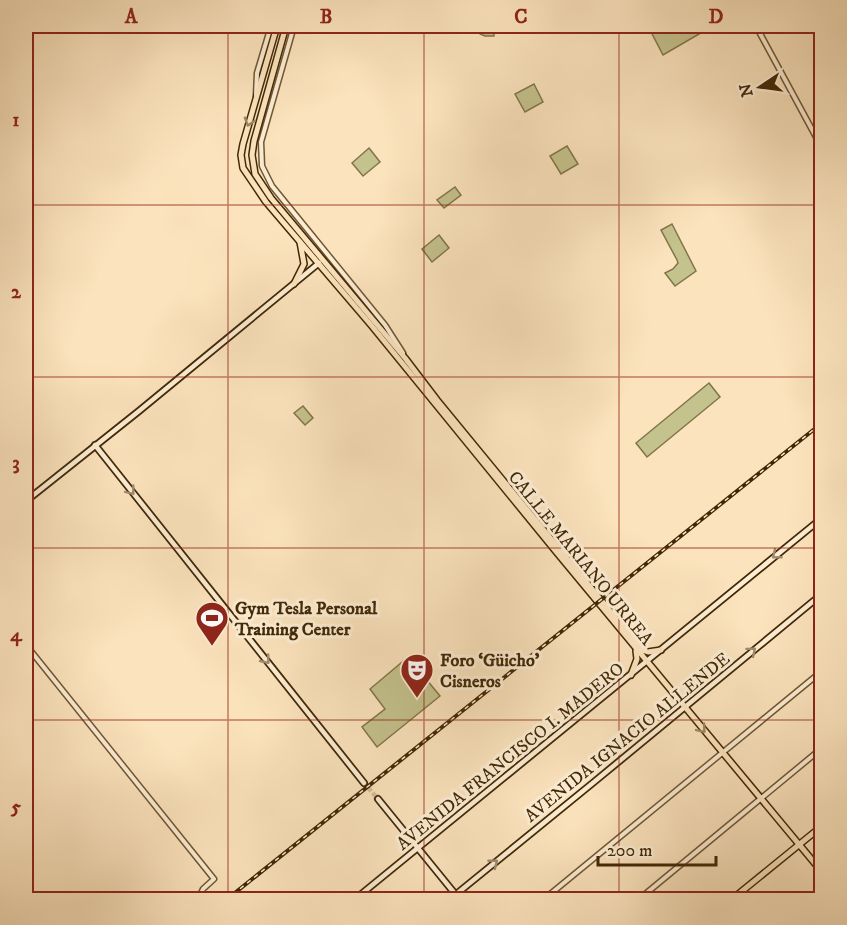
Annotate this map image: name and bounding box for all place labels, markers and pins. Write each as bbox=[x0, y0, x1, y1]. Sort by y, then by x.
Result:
place label: Gym Tesla Personal Training Center bbox=[234, 598, 378, 641]
sports icon: Gym Tesla Personal Training Center bbox=[194, 600, 230, 647]
place label: Foro ‘Güicho’ Cisneros bbox=[440, 650, 540, 693]
theatre icon: Foro ‘Güicho’ Cisneros bbox=[399, 652, 435, 699]

